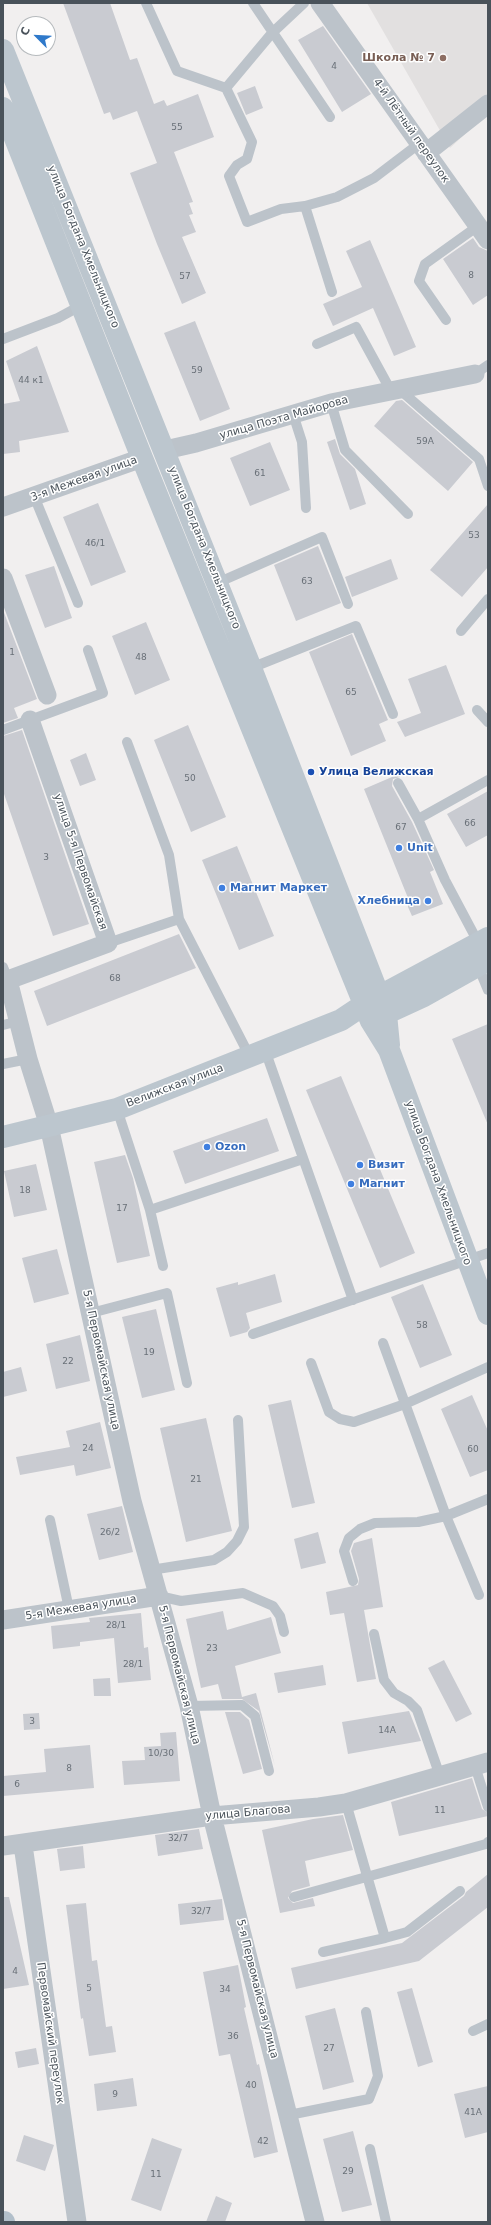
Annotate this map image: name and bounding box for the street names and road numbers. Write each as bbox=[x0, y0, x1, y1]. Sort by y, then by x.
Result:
street label: 4-й Лётный переулок bbox=[370, 76, 452, 186]
street label: улица Богдана Хмельницкого bbox=[44, 164, 122, 330]
street label: улица Поэта Майорова bbox=[218, 393, 350, 443]
street label: 3-я Межевая улица bbox=[29, 454, 139, 504]
street label: улица Богдана Хмельницкого bbox=[165, 465, 243, 631]
street label: улица 5-я Первомайская bbox=[50, 792, 110, 932]
street label: Велижская улица bbox=[125, 1061, 225, 1111]
street label: улица Богдана Хмельницкого bbox=[402, 1099, 474, 1267]
street label: 5-я Первомайская улица bbox=[80, 1289, 122, 1431]
street label: 5-я Межевая улица bbox=[25, 1593, 137, 1623]
street label: 5-я Первомайская улица bbox=[155, 1604, 203, 1746]
street label: улица Благова bbox=[205, 1803, 291, 1823]
street label: 5-я Первомайская улица bbox=[233, 1918, 281, 2060]
street label: Первомайский переулок bbox=[34, 1962, 66, 2104]

